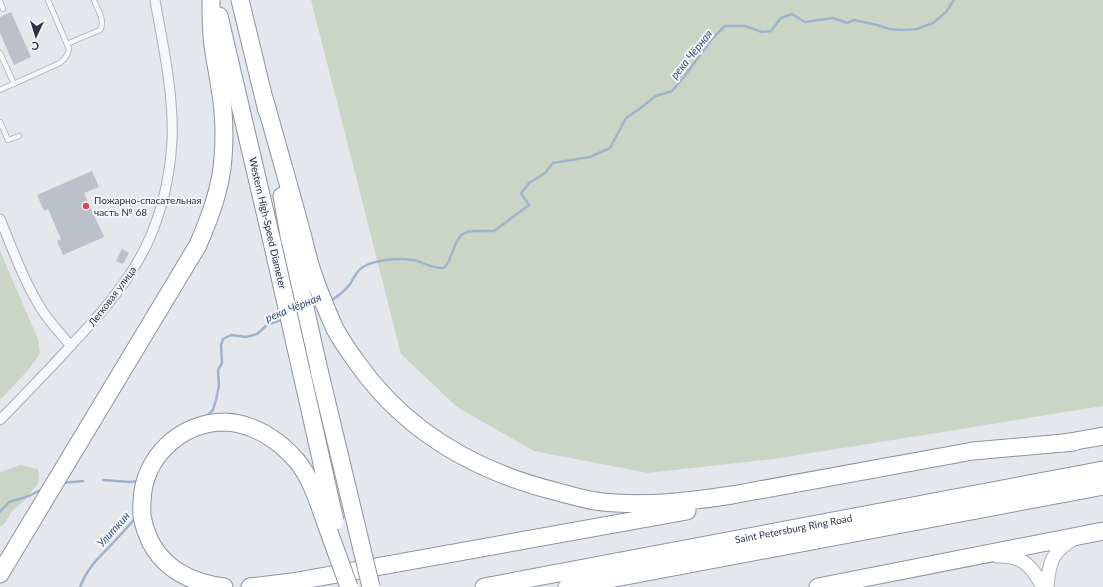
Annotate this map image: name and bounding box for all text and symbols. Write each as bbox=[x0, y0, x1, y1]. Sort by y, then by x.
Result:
north arrow bbox=[16, 16, 56, 56]
water label: река Чёрная bbox=[667, 27, 715, 81]
text: С bbox=[30, 40, 39, 53]
street label: Western High-Speed Diameter bbox=[247, 156, 289, 290]
place label: Пожарно-спасательная часть № 68 bbox=[94, 194, 201, 218]
marker: Пожарно-спасательная часть № 68 bbox=[81, 201, 91, 211]
street label: Легковая улица bbox=[85, 264, 138, 329]
water label: река Чёрная bbox=[263, 290, 323, 324]
water label: Улиткин bbox=[94, 509, 132, 549]
street label: Saint Petersburg Ring Road bbox=[734, 512, 853, 545]

